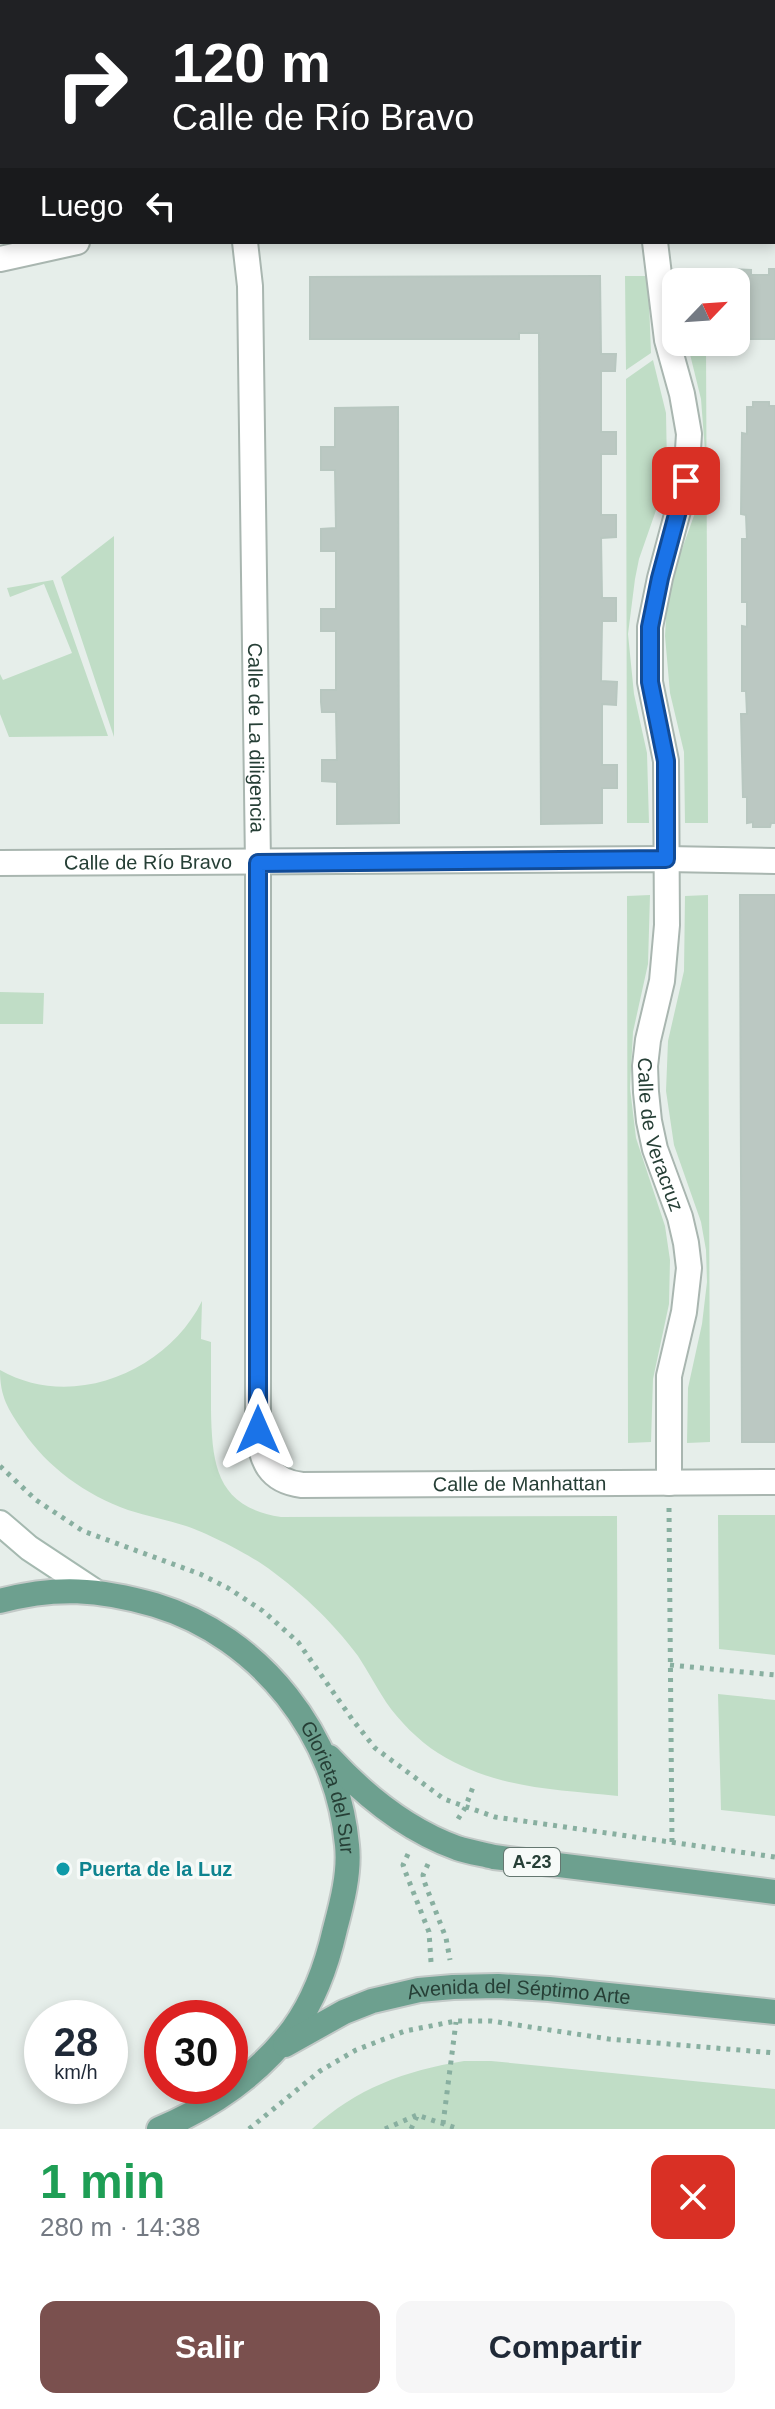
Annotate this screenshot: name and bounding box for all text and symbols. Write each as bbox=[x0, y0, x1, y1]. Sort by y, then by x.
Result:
text: 120 m bbox=[172, 31, 331, 94]
icon: right bbox=[40, 32, 144, 136]
text: Calle de Río Bravo bbox=[172, 97, 474, 138]
icon: left bbox=[139, 184, 183, 228]
text: Luego bbox=[40, 189, 123, 222]
north arrow bbox=[662, 268, 750, 356]
map controls bbox=[662, 268, 750, 356]
pin bbox=[652, 447, 720, 515]
icon: arrive bbox=[664, 459, 708, 503]
street label: Calle de La diligencia bbox=[244, 642, 269, 834]
street label: Calle de Río Bravo bbox=[64, 851, 232, 874]
street label: Calle de Veracruz bbox=[633, 1056, 688, 1214]
position arrow bbox=[216, 1388, 300, 1472]
street label: Calle de Manhattan bbox=[433, 1472, 606, 1495]
street label: Glorieta del Sur bbox=[296, 1717, 359, 1855]
road number: A-23 bbox=[504, 1848, 560, 1876]
place label: Puerta de la Luz bbox=[79, 1858, 232, 1880]
marker: Puerta de la Luz bbox=[54, 1860, 72, 1878]
street label: Avenida del Séptimo Arte bbox=[405, 1975, 632, 2008]
speed limit sign: 30 bbox=[144, 2000, 248, 2104]
text: 28 bbox=[54, 2020, 98, 2064]
text: km/h bbox=[54, 2061, 98, 2083]
text: 1 min bbox=[40, 2155, 165, 2208]
button: close bbox=[651, 2155, 735, 2239]
text: 280 m · 14:38 bbox=[40, 2212, 200, 2242]
button: Salir bbox=[40, 2301, 380, 2393]
button: Compartir bbox=[396, 2301, 735, 2393]

